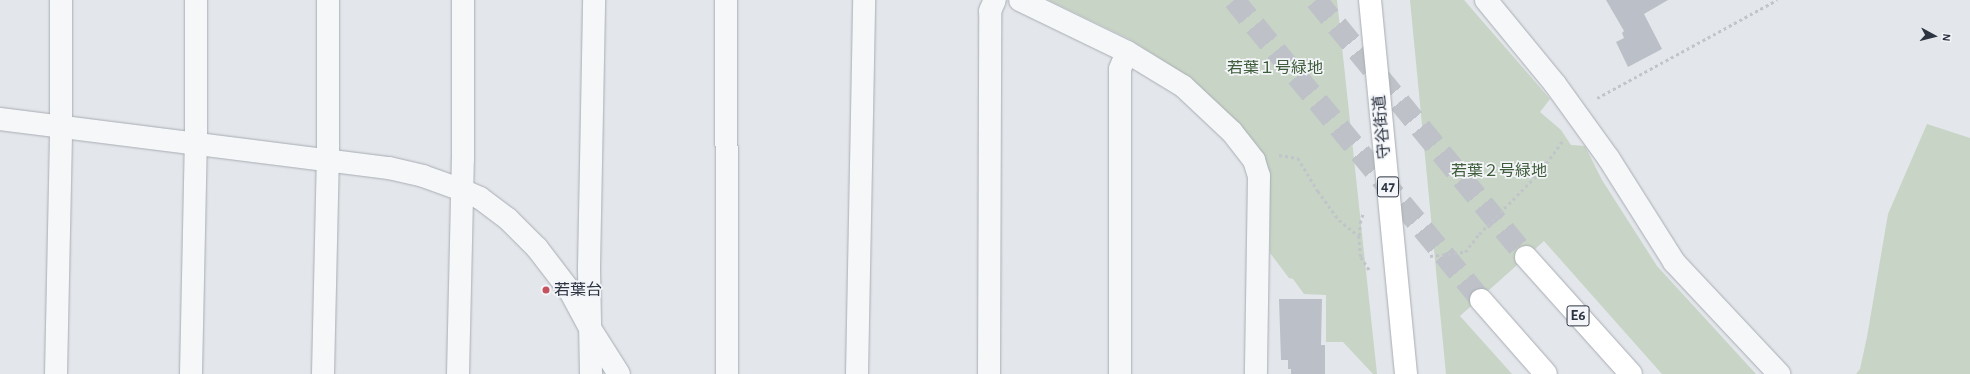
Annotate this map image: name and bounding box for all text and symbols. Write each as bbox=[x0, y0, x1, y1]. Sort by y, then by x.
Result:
north arrow bbox=[1914, 16, 1954, 56]
text: N bbox=[1940, 33, 1952, 42]
park label: 若葉１号緑地 bbox=[1227, 58, 1323, 78]
street label: 守谷街道 bbox=[1370, 94, 1394, 160]
park label: 若葉２号緑地 bbox=[1451, 161, 1547, 181]
road number: 47 bbox=[1376, 174, 1400, 200]
place label: 若葉台 bbox=[554, 280, 602, 300]
marker: 若葉台 bbox=[541, 285, 551, 295]
road number: E6 bbox=[1566, 303, 1590, 329]

